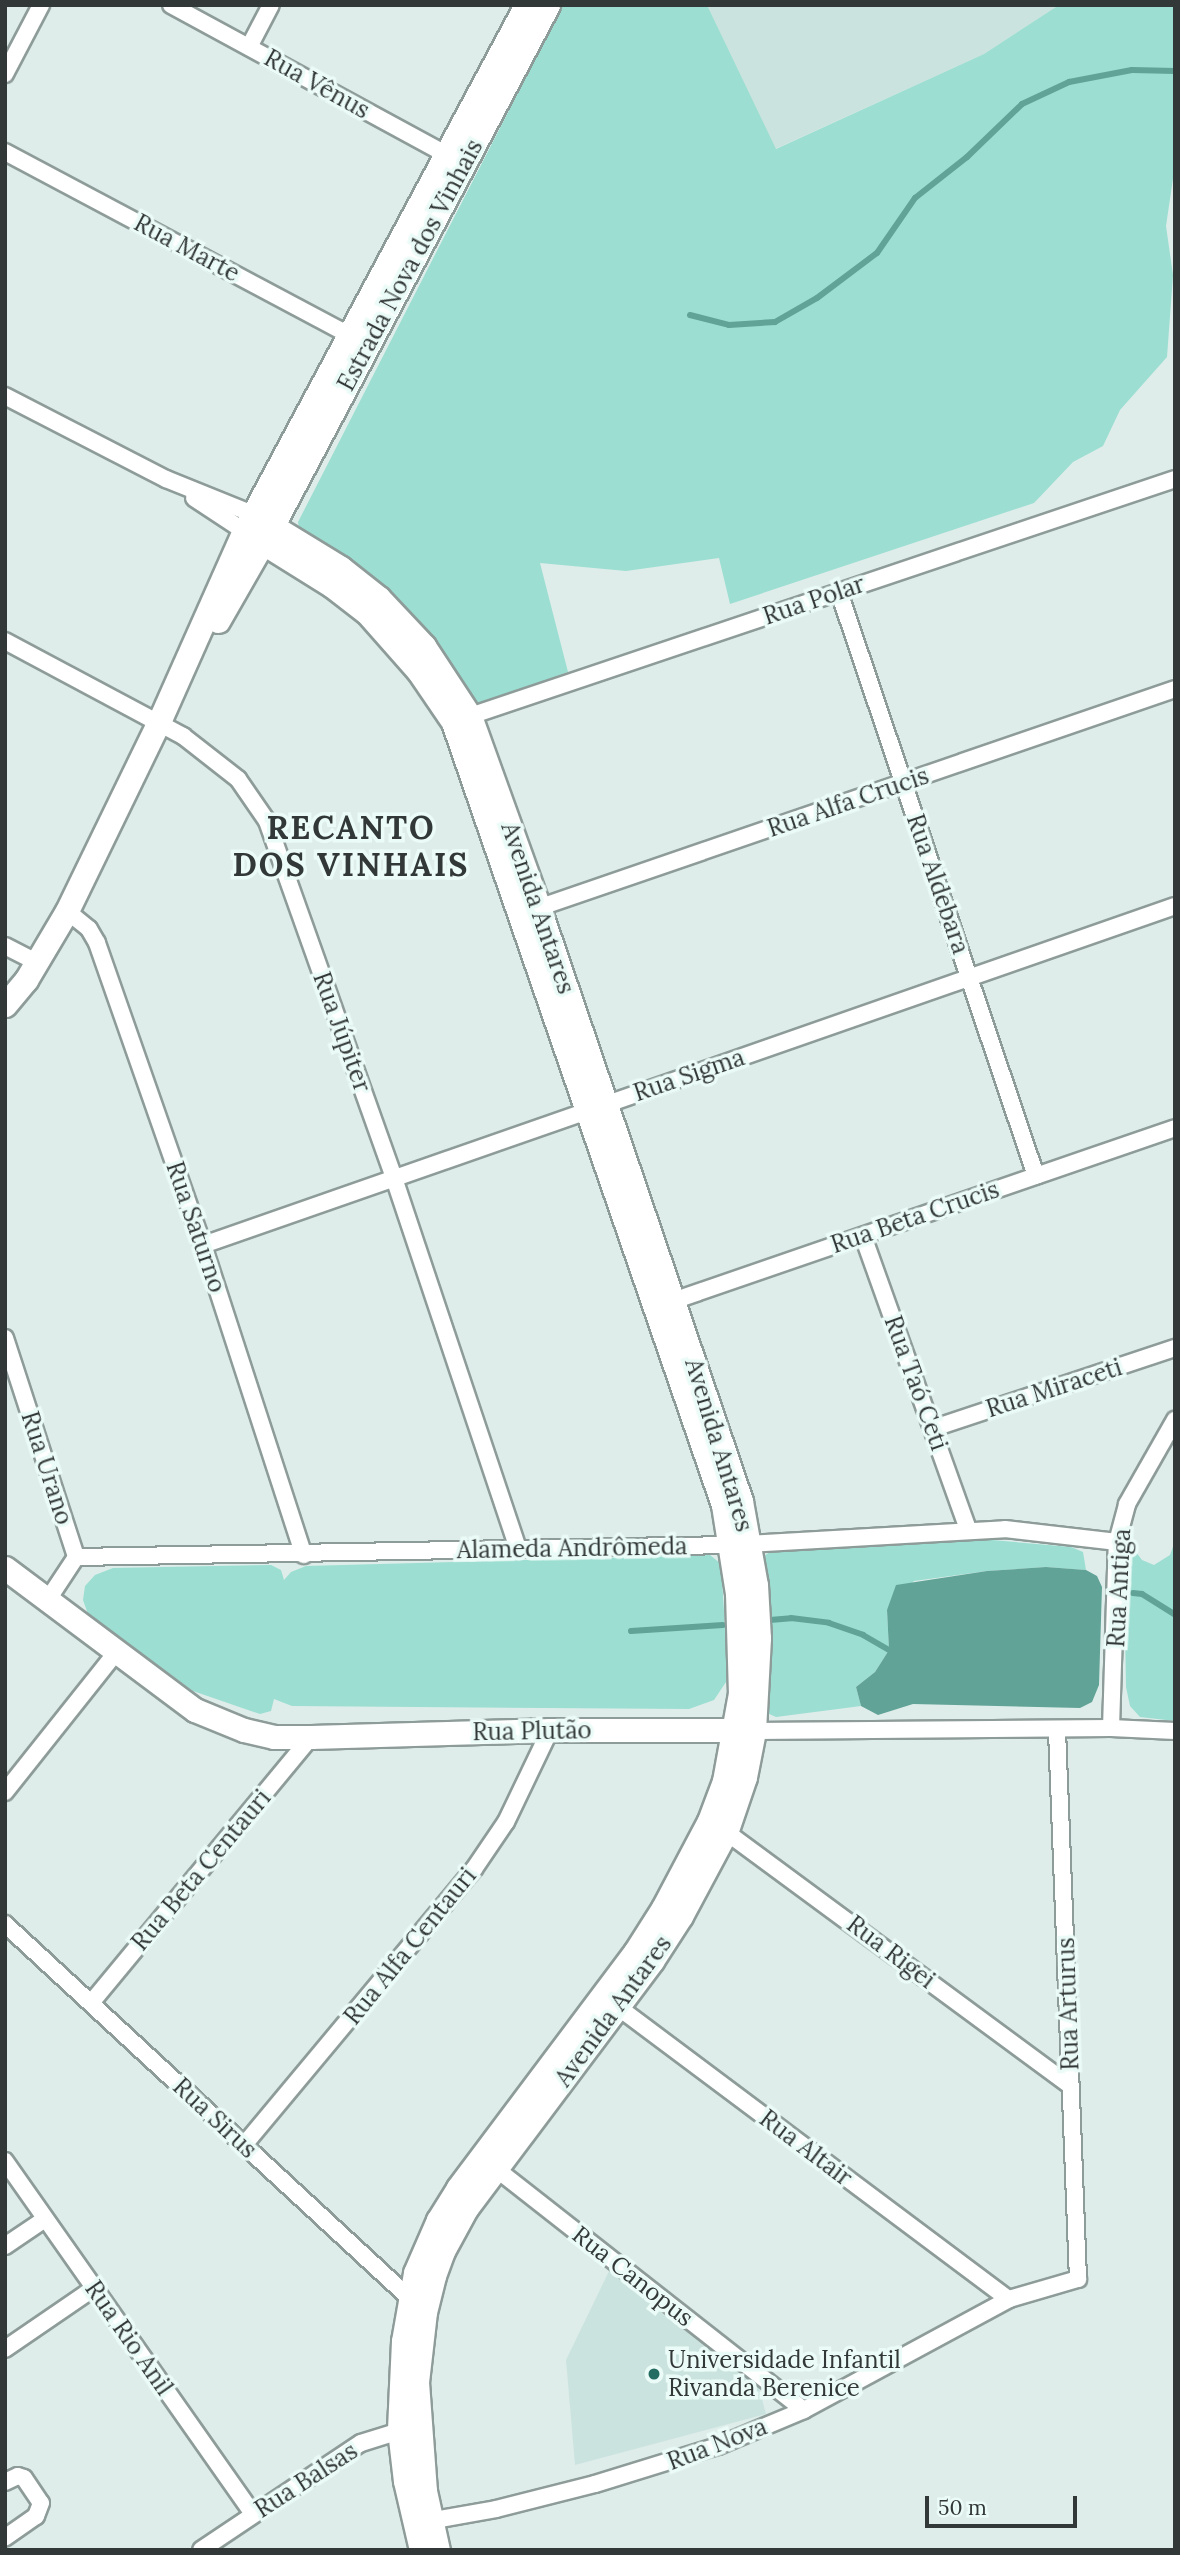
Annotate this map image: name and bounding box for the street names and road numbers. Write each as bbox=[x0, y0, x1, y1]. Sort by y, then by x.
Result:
street label: Rua Vênus bbox=[259, 43, 375, 125]
street label: Estrada Nova dos Vinhais bbox=[331, 134, 489, 396]
street label: Rua Marte bbox=[129, 208, 245, 288]
street label: Rua Polar bbox=[759, 569, 869, 631]
street label: Rua Alfa Crucis bbox=[764, 761, 932, 843]
street label: Rua Aldebara bbox=[901, 810, 975, 958]
street label: Avenida Antares bbox=[495, 819, 581, 997]
street label: Rua Júpiter bbox=[307, 968, 377, 1096]
street label: Rua Sigma bbox=[630, 1043, 748, 1107]
street label: Rua Saturno bbox=[160, 1158, 232, 1296]
street label: Rua Beta Crucis bbox=[827, 1175, 1003, 1259]
street label: Rua Taó Ceti bbox=[878, 1312, 954, 1454]
street label: Rua Miraceti bbox=[983, 1353, 1125, 1423]
street label: Avenida Antares bbox=[679, 1355, 759, 1535]
street label: Rua Urano bbox=[15, 1408, 79, 1528]
street label: Rua Antiga bbox=[1102, 1528, 1136, 1648]
street label: Alameda Andrômeda bbox=[456, 1532, 688, 1564]
street label: Rua Plutão bbox=[472, 1716, 592, 1746]
street label: Rua Beta Centauri bbox=[125, 1784, 277, 1956]
street label: Rua Alfa Centauri bbox=[338, 1862, 482, 2030]
street label: Rua Rigei bbox=[841, 1910, 941, 1994]
street label: Avenida Antares bbox=[549, 1930, 677, 2092]
street label: Rua Arturus bbox=[1051, 1937, 1085, 2071]
street label: Rua Sirus bbox=[167, 2072, 263, 2164]
street label: Rua Altair bbox=[754, 2104, 858, 2192]
street label: Rua Canopus bbox=[567, 2220, 699, 2332]
street label: Rua Rio Anil bbox=[79, 2275, 179, 2401]
street label: Rua Nova bbox=[663, 2412, 771, 2476]
street label: Rua Balsas bbox=[249, 2436, 363, 2524]

